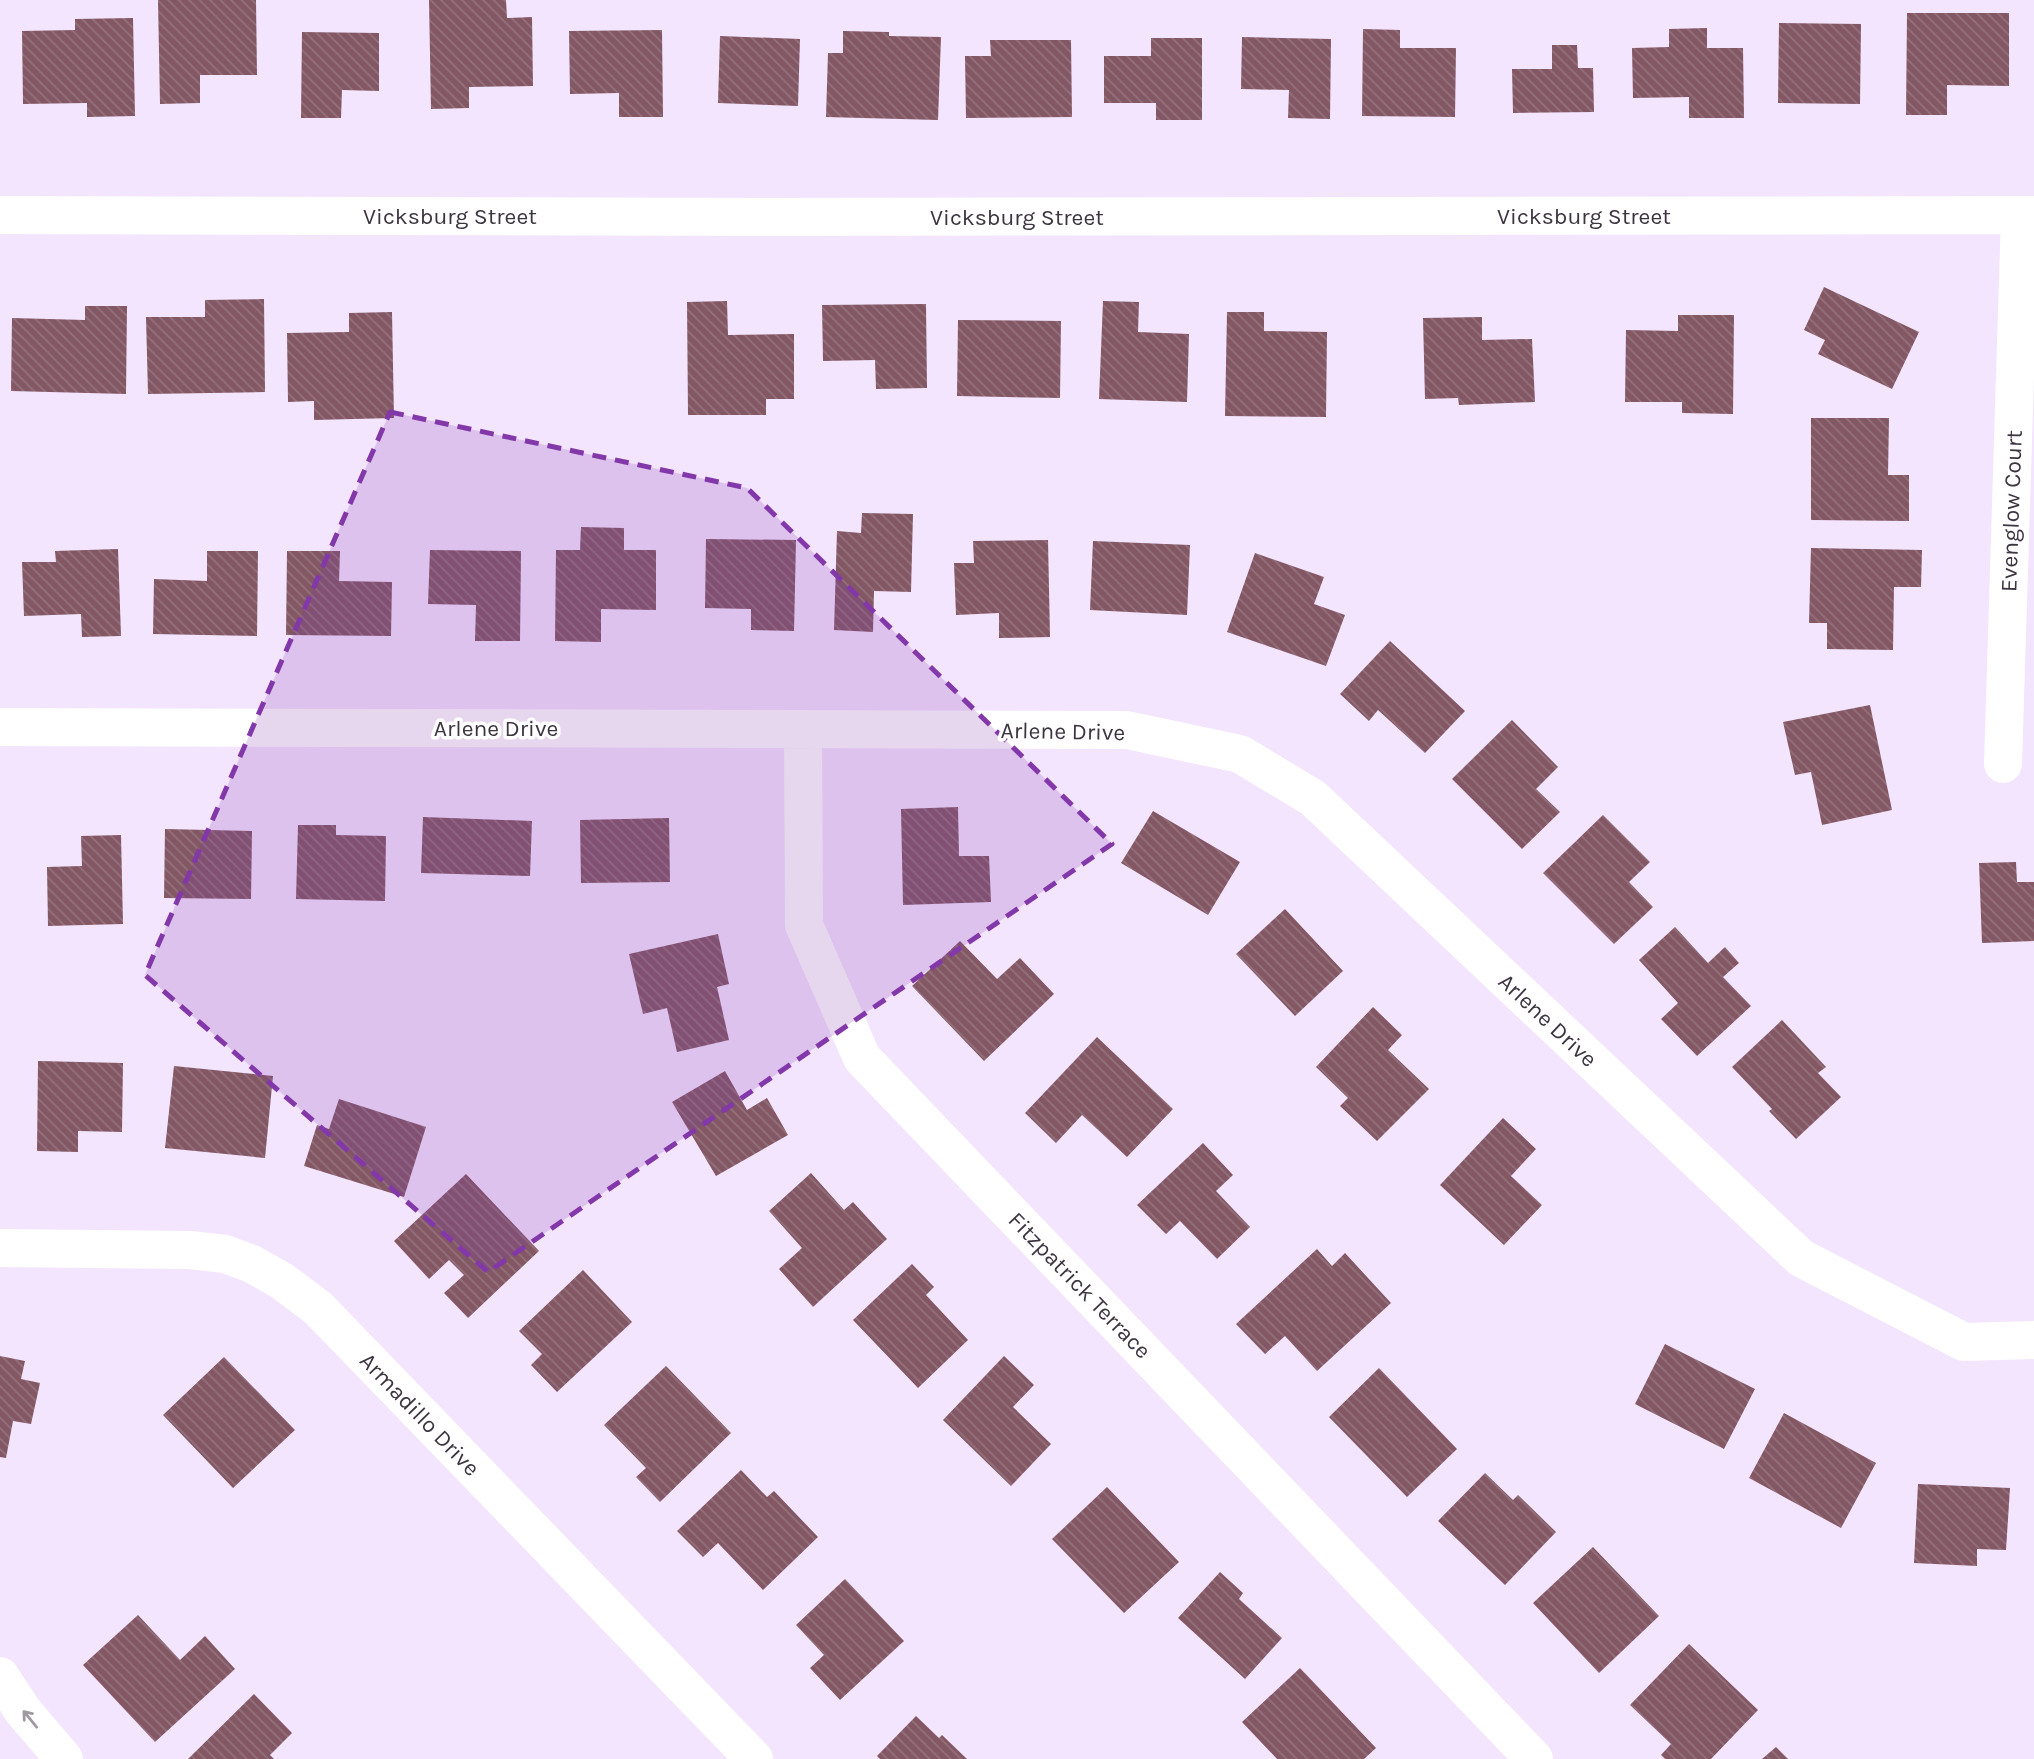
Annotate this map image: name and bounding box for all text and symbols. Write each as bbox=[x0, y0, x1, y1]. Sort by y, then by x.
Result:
street label: Vicksburg Street bbox=[363, 203, 537, 230]
street label: Vicksburg Street bbox=[1497, 203, 1671, 230]
street label: Vicksburg Street bbox=[930, 204, 1104, 231]
street label: Evenglow Court bbox=[1995, 429, 2028, 592]
street label: Arlene Drive bbox=[434, 715, 558, 742]
street label: Arlene Drive bbox=[1000, 717, 1126, 746]
street label: Arlene Drive bbox=[1493, 968, 1602, 1073]
street label: Fitzpatrick Terrace bbox=[1003, 1206, 1156, 1364]
street label: Armadillo Drive bbox=[354, 1347, 485, 1482]
one-way arrow bbox=[22, 1710, 38, 1728]

